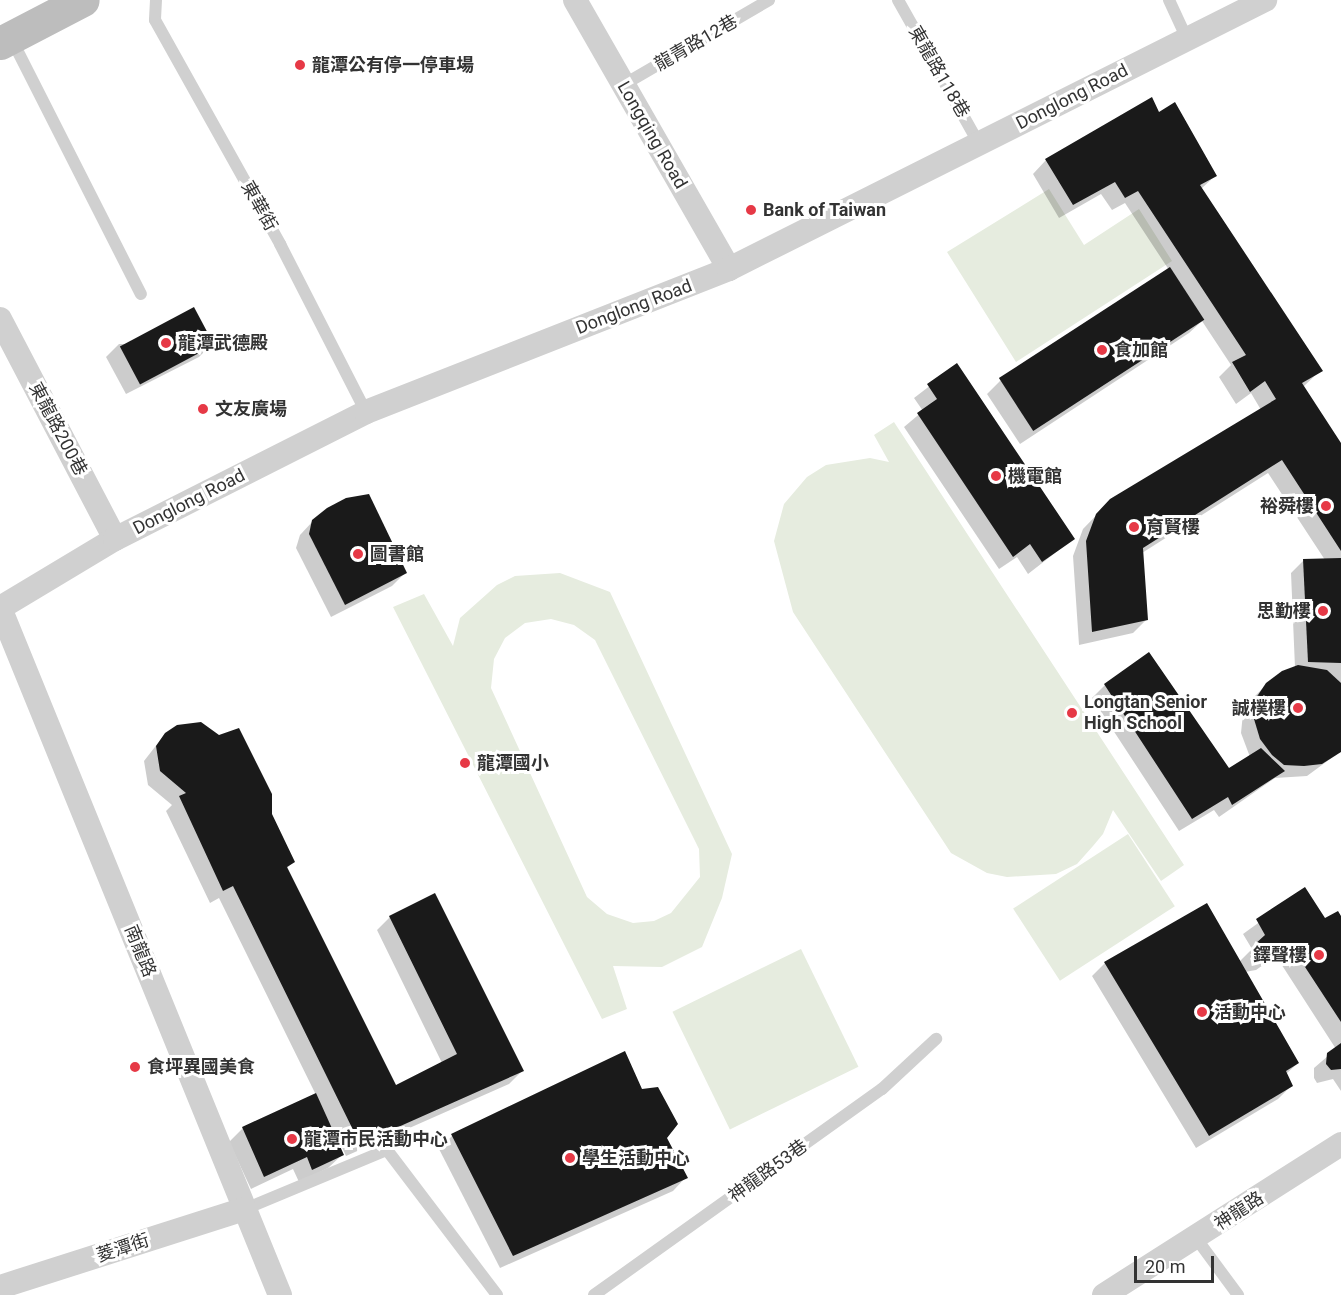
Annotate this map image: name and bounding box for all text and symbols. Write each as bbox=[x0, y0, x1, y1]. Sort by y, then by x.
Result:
street label: 龍青路12巷 bbox=[651, 11, 741, 75]
street label: 東龍路118巷 bbox=[904, 22, 974, 122]
place label: 龍潭公有停一停車場 bbox=[312, 54, 474, 76]
marker: 龍潭公有停一停車場 bbox=[293, 58, 307, 72]
street label: Donglong Road bbox=[1012, 60, 1132, 134]
street label: Longqing Road bbox=[613, 77, 691, 193]
street label: 東華街 bbox=[236, 177, 282, 235]
place label: Bank of Taiwan bbox=[763, 199, 887, 221]
marker: Bank of Taiwan bbox=[744, 203, 758, 217]
street label: Donglong Road bbox=[573, 275, 695, 339]
place label: 龍潭武德殿 bbox=[178, 332, 268, 354]
marker: 龍潭武德殿 bbox=[159, 336, 173, 350]
place label: 食加館 bbox=[1114, 339, 1168, 361]
marker: 食加館 bbox=[1095, 343, 1109, 357]
street label: 東龍路200巷 bbox=[24, 379, 92, 479]
place label: 文友廣場 bbox=[215, 398, 287, 420]
marker: 文友廣場 bbox=[196, 402, 210, 416]
street label: Donglong Road bbox=[129, 465, 249, 539]
place label: 機電館 bbox=[1008, 465, 1062, 487]
marker: 機電館 bbox=[989, 469, 1003, 483]
place label: 裕舜樓 bbox=[1260, 495, 1314, 517]
marker: 裕舜樓 bbox=[1319, 499, 1333, 513]
place label: 育賢樓 bbox=[1146, 516, 1200, 538]
marker: 育賢樓 bbox=[1127, 520, 1141, 534]
place label: 圖書館 bbox=[370, 543, 424, 565]
marker: 圖書館 bbox=[351, 547, 365, 561]
place label: 思勤樓 bbox=[1257, 600, 1311, 622]
marker: 思勤樓 bbox=[1316, 604, 1330, 618]
place label: Longtan Senior High School bbox=[1084, 692, 1207, 734]
place label: 誠樸樓 bbox=[1232, 697, 1286, 719]
marker: 誠樸樓 bbox=[1291, 701, 1305, 715]
marker: Longtan Senior High School bbox=[1065, 706, 1079, 720]
place label: 龍潭國小 bbox=[477, 752, 549, 774]
marker: 龍潭國小 bbox=[458, 756, 472, 770]
street label: 南龍路 bbox=[120, 922, 160, 980]
place label: 鐸聲樓 bbox=[1253, 944, 1307, 966]
marker: 鐸聲樓 bbox=[1312, 948, 1326, 962]
place label: 活動中心 bbox=[1214, 1001, 1286, 1023]
marker: 活動中心 bbox=[1195, 1005, 1209, 1019]
place label: 食坪異國美食 bbox=[147, 1056, 255, 1078]
marker: 食坪異國美食 bbox=[128, 1060, 142, 1074]
place label: 龍潭市民活動中心 bbox=[304, 1128, 448, 1150]
marker: 龍潭市民活動中心 bbox=[285, 1132, 299, 1146]
street label: 神龍路53巷 bbox=[724, 1135, 812, 1207]
place label: 學生活動中心 bbox=[582, 1147, 690, 1169]
marker: 學生活動中心 bbox=[563, 1151, 577, 1165]
street label: 神龍路 bbox=[1210, 1187, 1268, 1235]
street label: 菱潭街 bbox=[94, 1229, 152, 1267]
scale bar bbox=[1137, 1244, 1216, 1282]
text: 20 m bbox=[1145, 1256, 1185, 1277]

